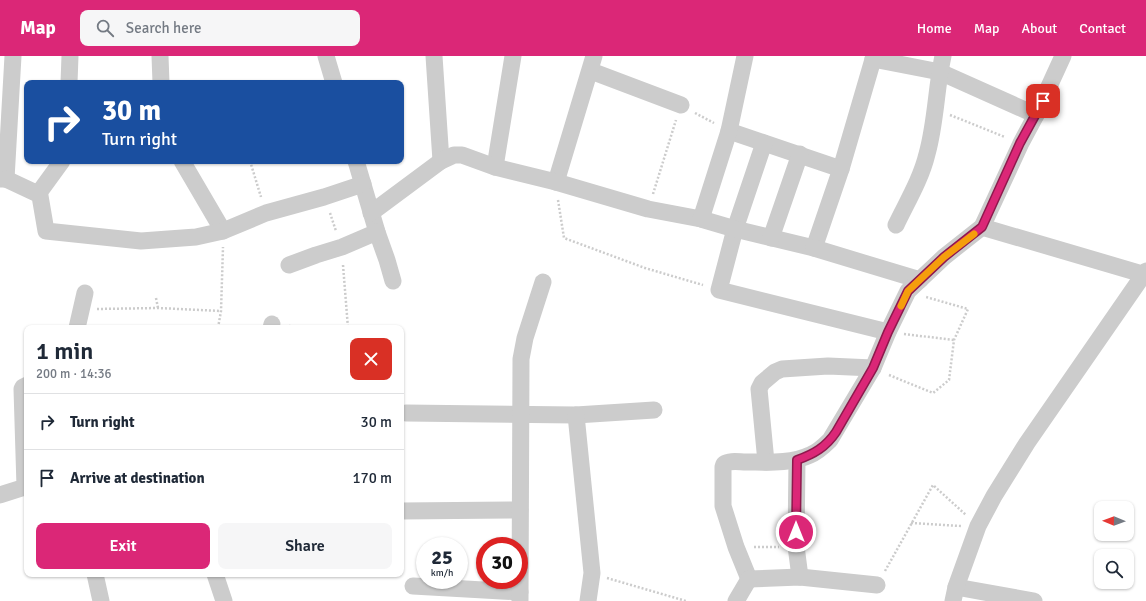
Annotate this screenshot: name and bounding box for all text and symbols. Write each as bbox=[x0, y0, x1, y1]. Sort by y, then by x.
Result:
search box bbox=[80, 10, 360, 46]
text: Map bbox=[20, 16, 56, 40]
icon: search bbox=[94, 17, 116, 39]
text: Search here bbox=[126, 19, 201, 37]
text: Home bbox=[917, 20, 952, 37]
text: Map bbox=[974, 20, 999, 37]
text: About bbox=[1021, 20, 1057, 37]
text: Contact bbox=[1079, 20, 1126, 37]
pin bbox=[1026, 84, 1060, 118]
icon: arrive bbox=[1032, 90, 1054, 112]
text: 30 m bbox=[102, 94, 161, 128]
icon: right bbox=[36, 96, 88, 148]
text: Turn right bbox=[102, 128, 177, 150]
text: 1 min bbox=[36, 336, 93, 366]
button: close bbox=[350, 338, 392, 380]
text: 200 m · 14:36 bbox=[36, 366, 112, 382]
icon: right bbox=[36, 411, 58, 433]
text: Turn right bbox=[70, 413, 135, 431]
text: 30 m bbox=[361, 413, 392, 431]
icon: arrive bbox=[36, 467, 58, 489]
text: Arrive at destination bbox=[70, 469, 205, 487]
text: 170 m bbox=[352, 469, 392, 487]
north arrow bbox=[1094, 501, 1134, 541]
map controls bbox=[1094, 501, 1134, 589]
position arrow bbox=[775, 511, 817, 553]
button: Exit bbox=[36, 523, 210, 569]
button: Share bbox=[218, 523, 392, 569]
speed limit sign: 30 bbox=[476, 537, 528, 589]
text: 25 bbox=[431, 545, 453, 570]
button: search bbox=[1094, 549, 1134, 589]
text: km/h bbox=[431, 567, 453, 579]

